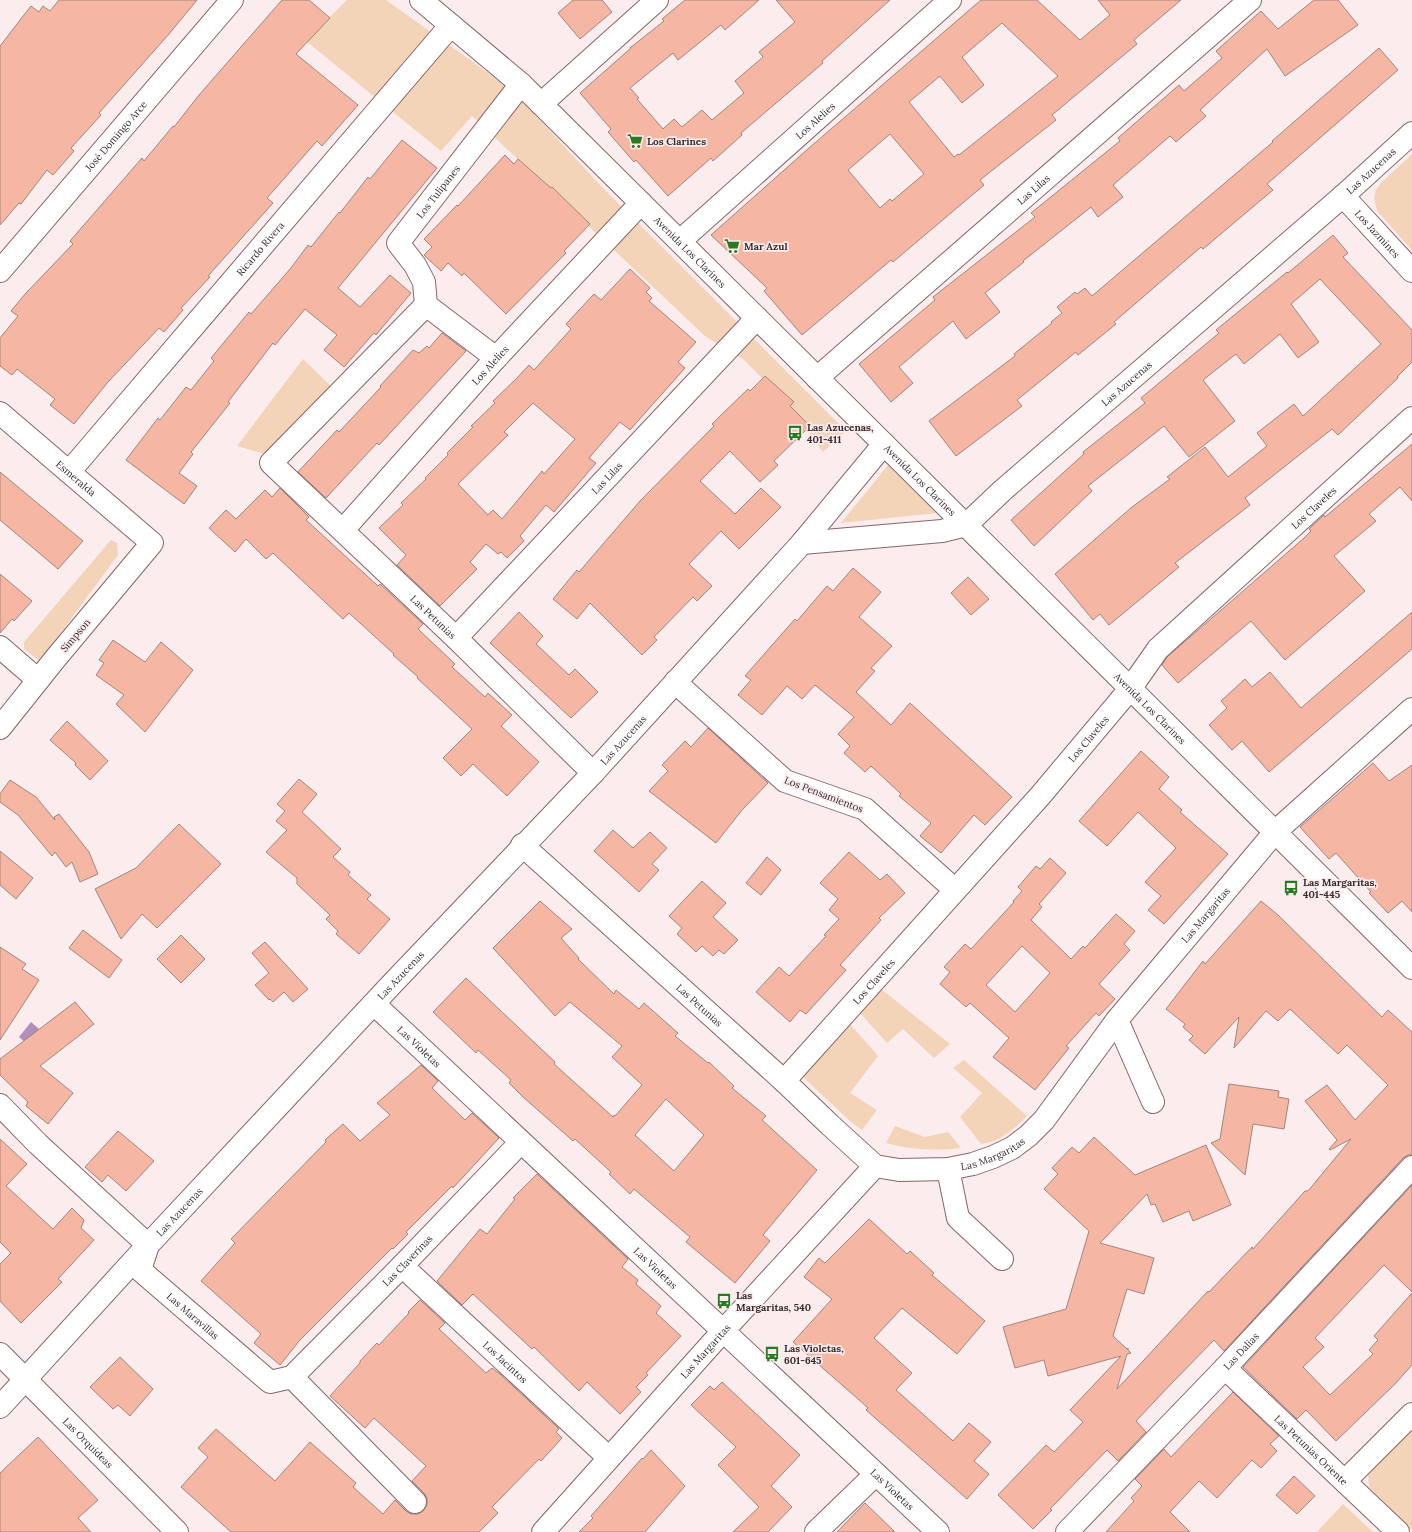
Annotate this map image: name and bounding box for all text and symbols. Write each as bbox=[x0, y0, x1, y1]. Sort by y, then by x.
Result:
street label: José Domingo Arce bbox=[82, 98, 150, 175]
street label: Los Alelies bbox=[793, 99, 838, 142]
supermarket icon: Los Clarines bbox=[626, 132, 644, 150]
place label: Los Clarines bbox=[647, 135, 706, 148]
street label: Las Azucenas bbox=[1344, 145, 1399, 197]
street label: Los Tulipanes bbox=[413, 162, 463, 221]
street label: Las Lilas bbox=[1014, 171, 1053, 208]
street label: Los Jazmines bbox=[1352, 207, 1403, 261]
street label: Avenida Los Clarines bbox=[650, 213, 729, 291]
street label: Ricardo Rivera bbox=[234, 219, 287, 279]
supermarket icon: Mar Azul bbox=[723, 237, 741, 255]
place label: Mar Azul bbox=[744, 240, 788, 253]
street label: Los Alelies bbox=[469, 342, 512, 388]
street label: Las Azucenas bbox=[1099, 358, 1155, 409]
place label: Las Azucenas, 401-411 bbox=[807, 421, 874, 446]
bus stop icon: Las Azucenas, 401-411 bbox=[786, 424, 804, 442]
street label: Avenida Los Clarines bbox=[880, 441, 959, 519]
street label: Esmeralda bbox=[53, 458, 98, 499]
street label: Las Lilas bbox=[589, 459, 626, 497]
street label: Los Claveles bbox=[1288, 484, 1340, 532]
street label: Las Petunias bbox=[407, 592, 459, 642]
street label: Simpson bbox=[58, 616, 93, 655]
street label: Avenida Los Clarines bbox=[1110, 669, 1189, 747]
street label: Las Azucenas bbox=[598, 712, 650, 768]
street label: Los Claveles bbox=[1065, 713, 1112, 765]
street label: Los Pensamientos bbox=[782, 773, 866, 816]
place label: Las Margaritas, 401-445 bbox=[1303, 876, 1377, 901]
bus stop icon: Las Margaritas, 401-445 bbox=[1282, 879, 1300, 897]
street label: Las Margaritas bbox=[1179, 884, 1233, 946]
street label: Las Azucenas bbox=[375, 948, 427, 1003]
street label: Los Claveles bbox=[850, 956, 898, 1007]
street label: Las Petunias bbox=[673, 981, 726, 1030]
street label: Las Violetas bbox=[394, 1023, 444, 1071]
street label: Las Margaritas bbox=[960, 1134, 1028, 1173]
street label: Las Azucenas bbox=[153, 1184, 206, 1239]
street label: Las Claverinas bbox=[380, 1232, 436, 1289]
street label: Las Violetas bbox=[631, 1245, 680, 1292]
place label: Las Margaritas, 540 bbox=[736, 1289, 811, 1314]
street label: Las Maravillas bbox=[164, 1290, 222, 1343]
bus stop icon: Las Margaritas, 540 bbox=[715, 1292, 733, 1310]
street label: Las Margaritas bbox=[678, 1321, 734, 1381]
street label: Las Dalias bbox=[1221, 1330, 1262, 1373]
street label: Los Jacintos bbox=[480, 1338, 530, 1386]
place label: Las Violetas, 601-645 bbox=[784, 1342, 844, 1367]
bus stop icon: Las Violetas, 601-645 bbox=[763, 1345, 781, 1363]
street label: Las Petunias Oriente bbox=[1271, 1412, 1351, 1489]
street label: Las Orquídeas bbox=[60, 1415, 116, 1471]
street label: Las Violetas bbox=[867, 1466, 917, 1513]

